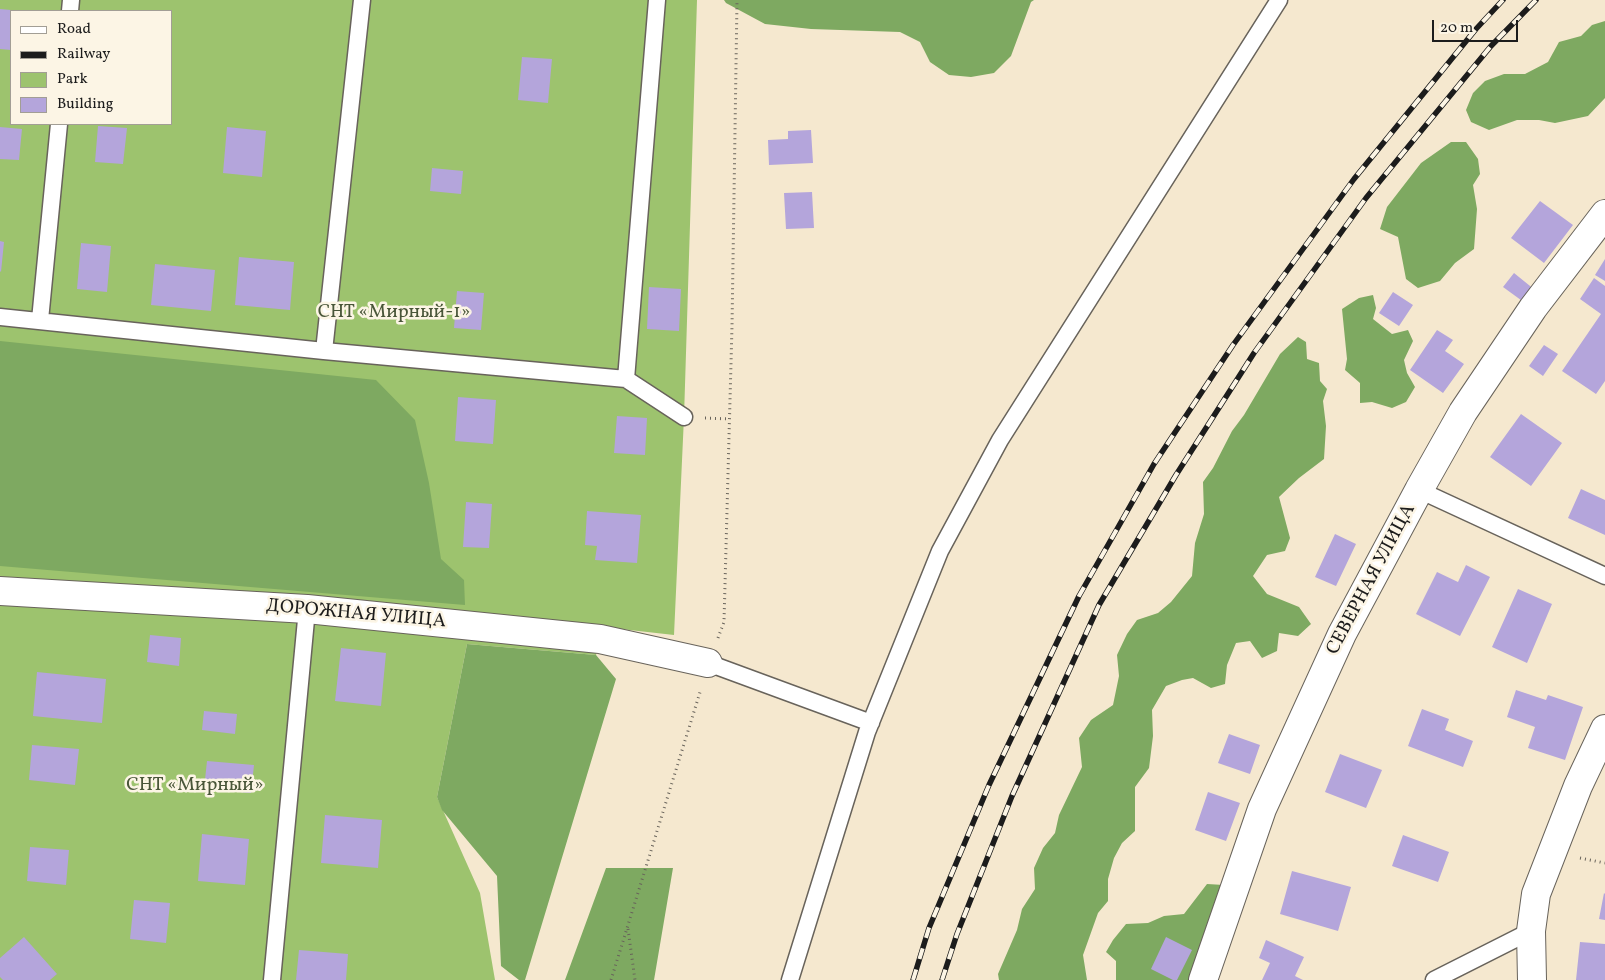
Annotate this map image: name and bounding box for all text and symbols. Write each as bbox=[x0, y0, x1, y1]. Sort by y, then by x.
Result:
legend bbox=[10, 10, 172, 125]
scale bar bbox=[1435, 10, 1521, 42]
text: 20 m bbox=[1440, 18, 1473, 39]
text: Road bbox=[57, 19, 91, 40]
text: Railway bbox=[57, 44, 110, 65]
text: Park bbox=[57, 69, 88, 90]
text: Building bbox=[57, 94, 113, 115]
park label: СНТ «Мирный-1» bbox=[318, 303, 470, 325]
street label: СЕВЕРНАЯ УЛИЦА bbox=[1323, 501, 1421, 659]
street label: ДОРОЖНАЯ УЛИЦА bbox=[265, 596, 447, 634]
park label: СНТ «Мирный» bbox=[126, 776, 264, 798]

